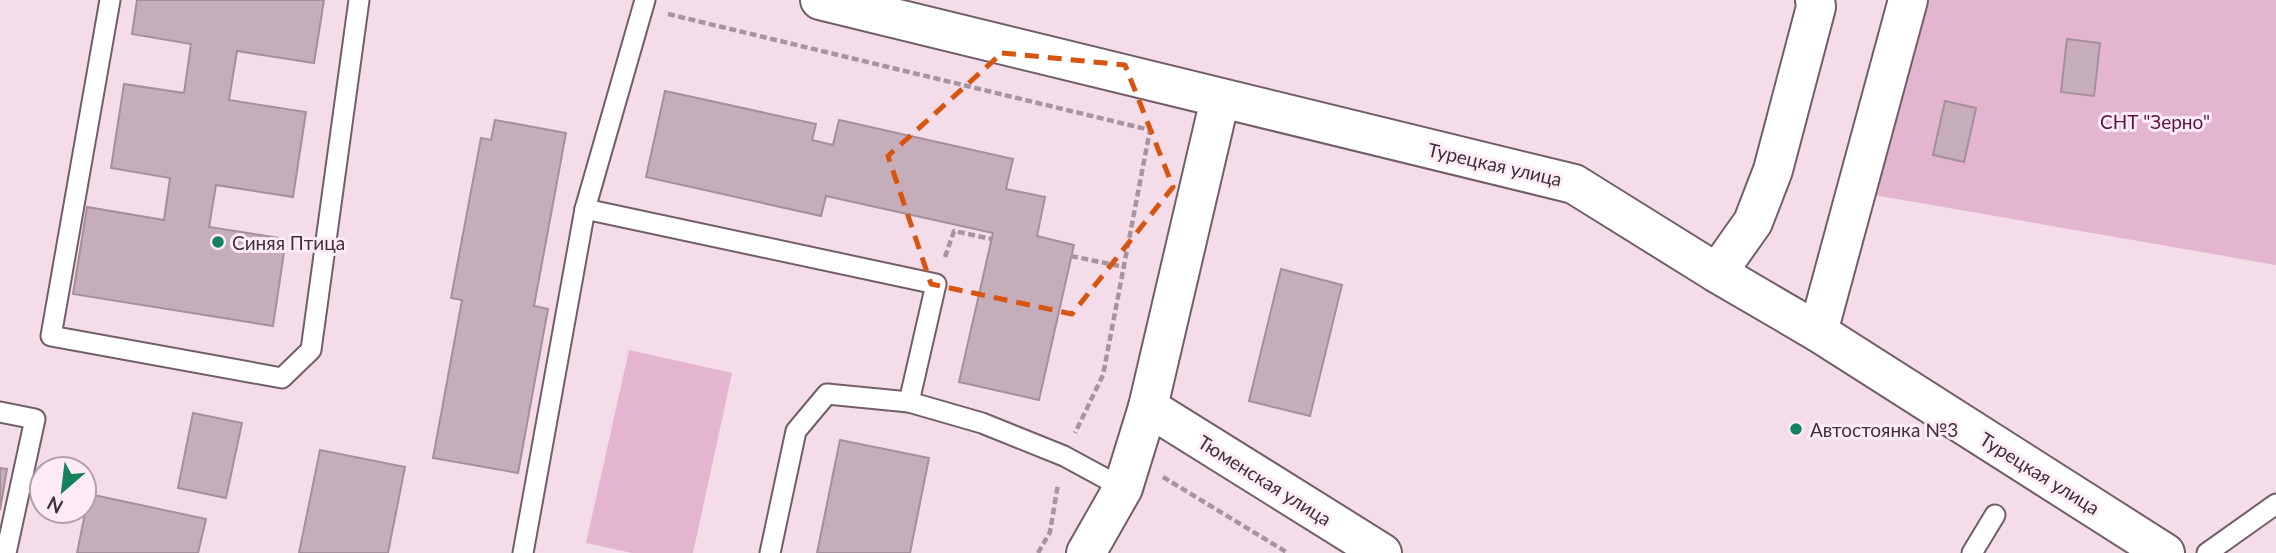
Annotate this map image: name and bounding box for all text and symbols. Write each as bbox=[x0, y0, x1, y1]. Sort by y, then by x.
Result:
park label: СНТ "Зерно" bbox=[2100, 110, 2210, 133]
street label: Турецкая улица bbox=[1426, 137, 1564, 191]
place label: Синяя Птица bbox=[232, 231, 345, 254]
marker: Синяя Птица bbox=[210, 234, 226, 250]
place label: Автостоянка №3 bbox=[1810, 418, 1958, 441]
marker: Автостоянка №3 bbox=[1788, 421, 1804, 437]
street label: Турецкая улица bbox=[1976, 427, 2104, 519]
street label: Тюменская улица bbox=[1194, 430, 1336, 530]
north arrow bbox=[28, 455, 98, 525]
text: N bbox=[43, 492, 67, 519]

